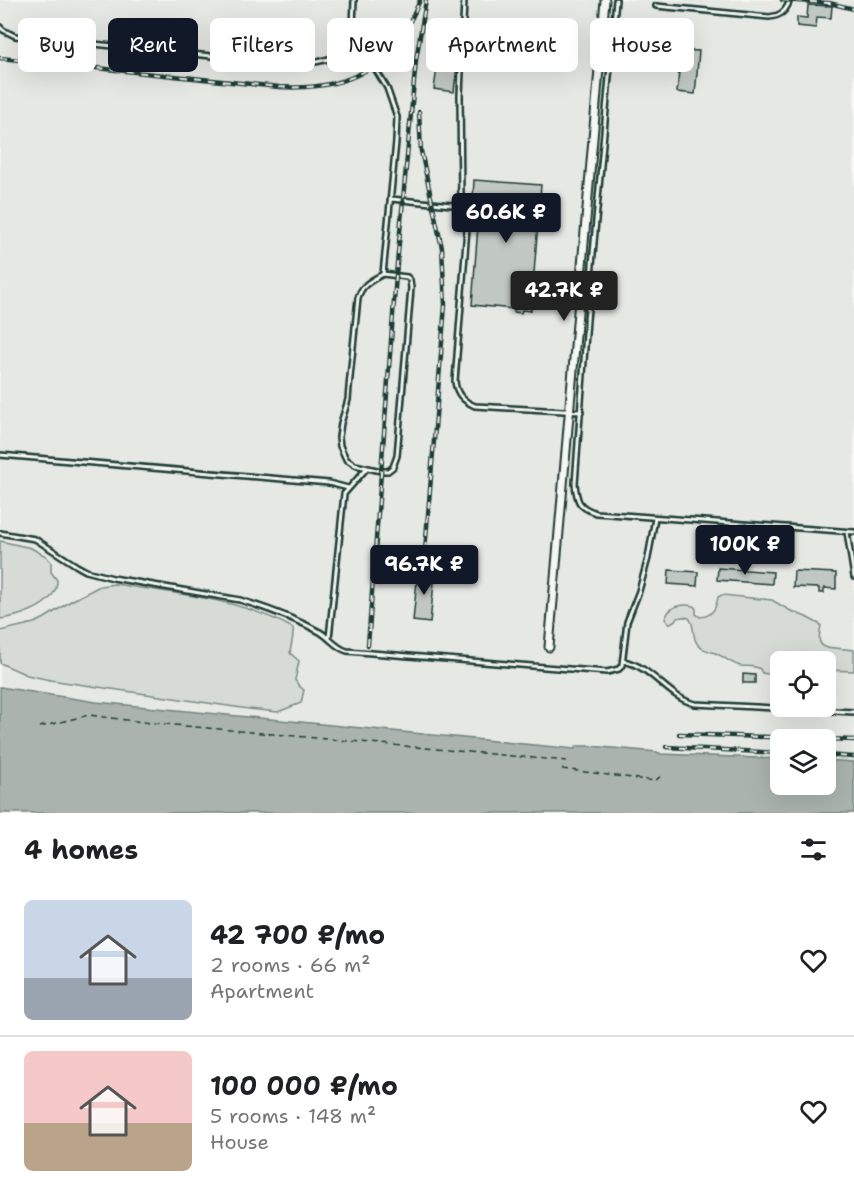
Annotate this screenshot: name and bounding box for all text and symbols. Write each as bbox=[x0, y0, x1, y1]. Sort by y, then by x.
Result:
chip: Buy bbox=[18, 18, 96, 72]
chip: Rent bbox=[108, 18, 198, 72]
chip: Filters bbox=[210, 18, 315, 72]
chip: New bbox=[327, 18, 414, 72]
chip: Apartment bbox=[426, 18, 578, 72]
chip: House bbox=[590, 18, 694, 72]
pin: 60.6K ₽ bbox=[451, 193, 561, 244]
text: 60.6K ₽ bbox=[466, 199, 546, 225]
pin: 42.7K ₽ bbox=[509, 271, 619, 322]
text: 42.7K ₽ bbox=[525, 277, 603, 303]
pin: 100K ₽ bbox=[696, 525, 794, 576]
text: 100K ₽ bbox=[710, 531, 781, 557]
pin: 96.7K ₽ bbox=[369, 545, 479, 596]
text: 96.7K ₽ bbox=[384, 551, 464, 577]
map controls bbox=[770, 651, 836, 795]
button: locate bbox=[770, 651, 836, 717]
button: layers bbox=[770, 729, 836, 795]
text: 4 homes bbox=[24, 832, 138, 867]
icon: filters bbox=[797, 833, 830, 866]
text: 42 700 ₽/mo bbox=[210, 917, 385, 952]
icon: home bbox=[72, 924, 144, 996]
icon: heart bbox=[797, 944, 830, 977]
text: 2 rooms · 66 m² bbox=[210, 952, 371, 978]
text: Apartment bbox=[210, 978, 314, 1004]
text: 100 000 ₽/mo bbox=[210, 1068, 398, 1103]
icon: home bbox=[72, 1075, 144, 1147]
icon: heart bbox=[797, 1095, 830, 1128]
text: 5 rooms · 148 m² bbox=[210, 1103, 376, 1129]
text: House bbox=[210, 1129, 269, 1155]

